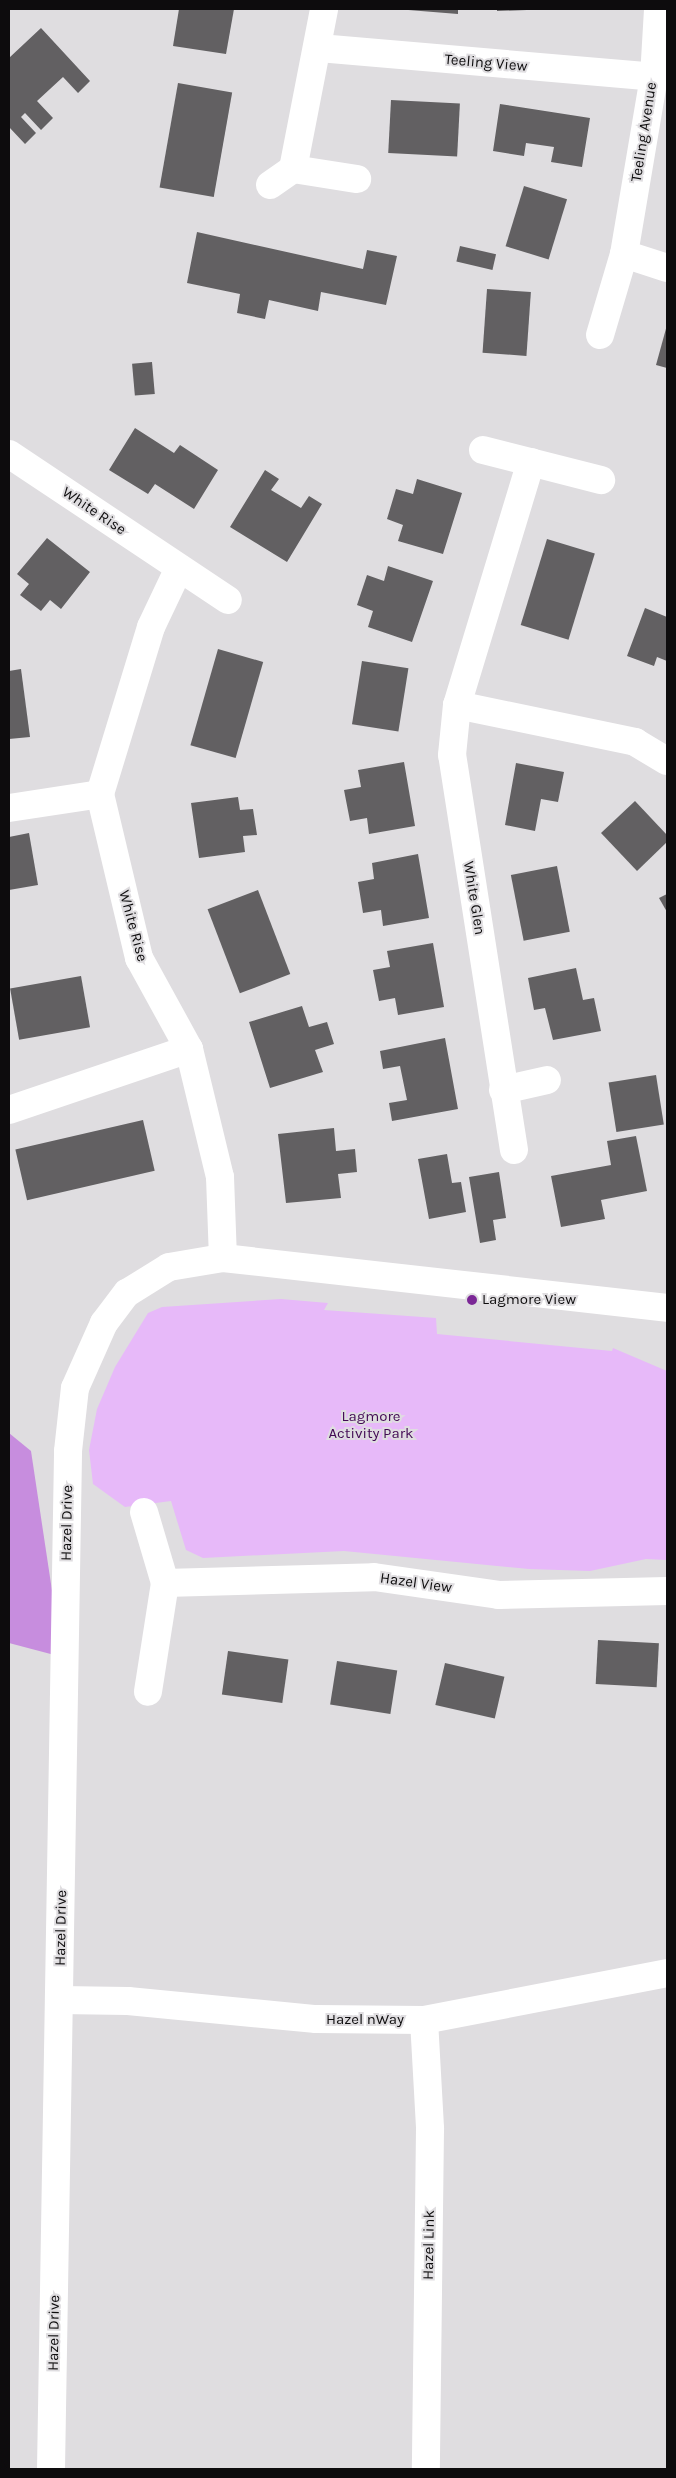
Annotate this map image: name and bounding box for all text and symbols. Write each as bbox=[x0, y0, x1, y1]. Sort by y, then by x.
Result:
street label: Teeling View bbox=[444, 50, 528, 76]
street label: Teeling Avenue bbox=[627, 81, 661, 183]
street label: White Rise bbox=[59, 483, 129, 539]
street label: White Glen bbox=[459, 860, 489, 936]
street label: White Rise bbox=[115, 888, 151, 964]
place label: Lagmore View bbox=[482, 1291, 576, 1309]
marker: Lagmore View bbox=[466, 1294, 478, 1306]
park label: Lagmore Activity Park bbox=[328, 1407, 414, 1442]
street label: Hazel Drive bbox=[57, 1485, 77, 1561]
street label: Hazel View bbox=[379, 1569, 453, 1597]
street label: Hazel Drive bbox=[51, 1890, 71, 1966]
street label: Hazel nWay bbox=[326, 2011, 404, 2029]
street label: Hazel Link bbox=[419, 2210, 439, 2280]
street label: Hazel Drive bbox=[44, 2295, 64, 2371]

